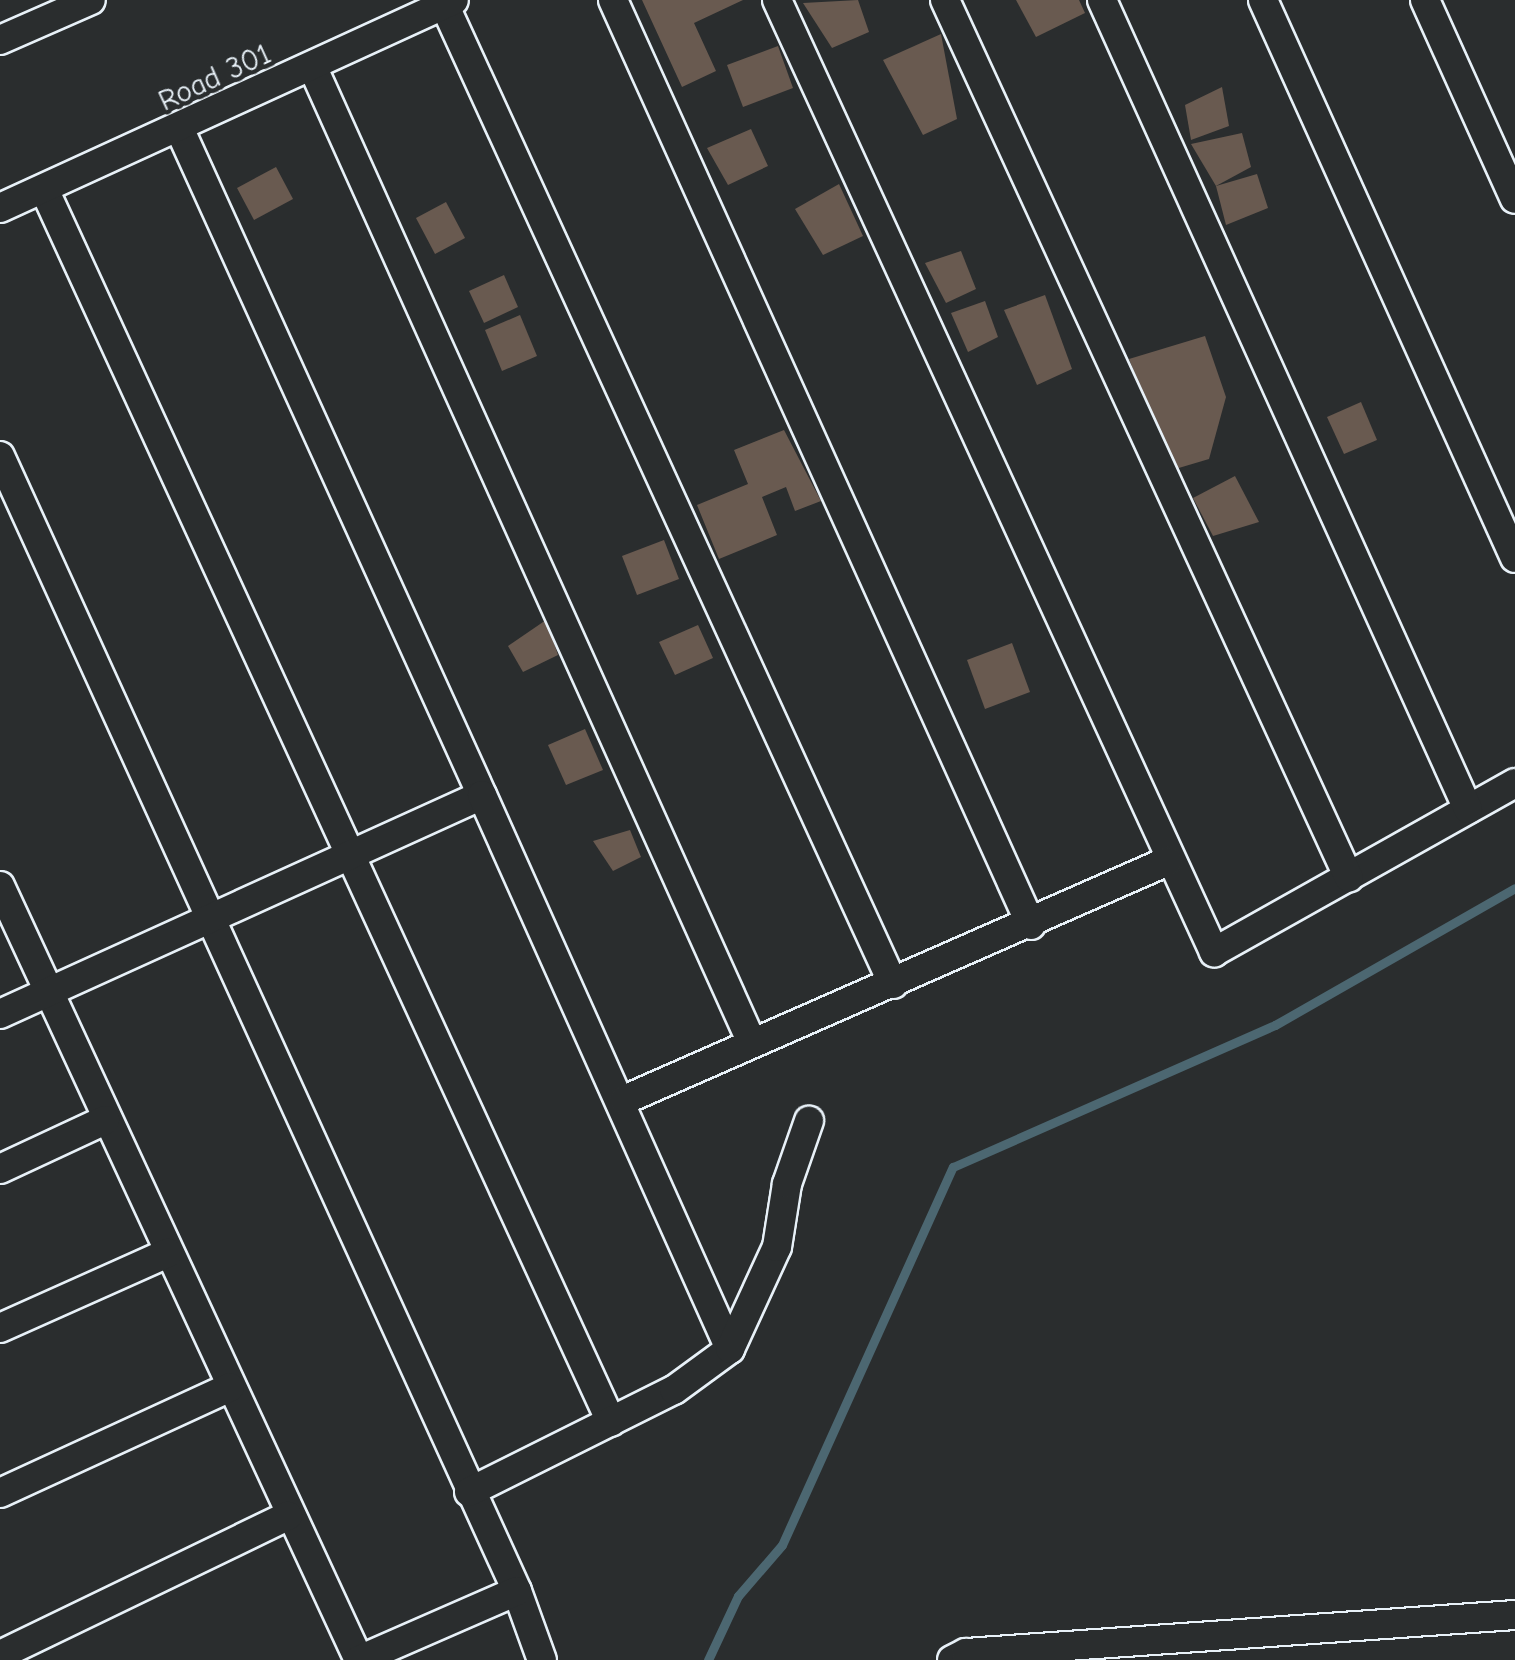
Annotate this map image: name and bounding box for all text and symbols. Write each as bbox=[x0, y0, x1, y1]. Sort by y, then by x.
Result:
street label: Road 301 bbox=[153, 36, 277, 120]

